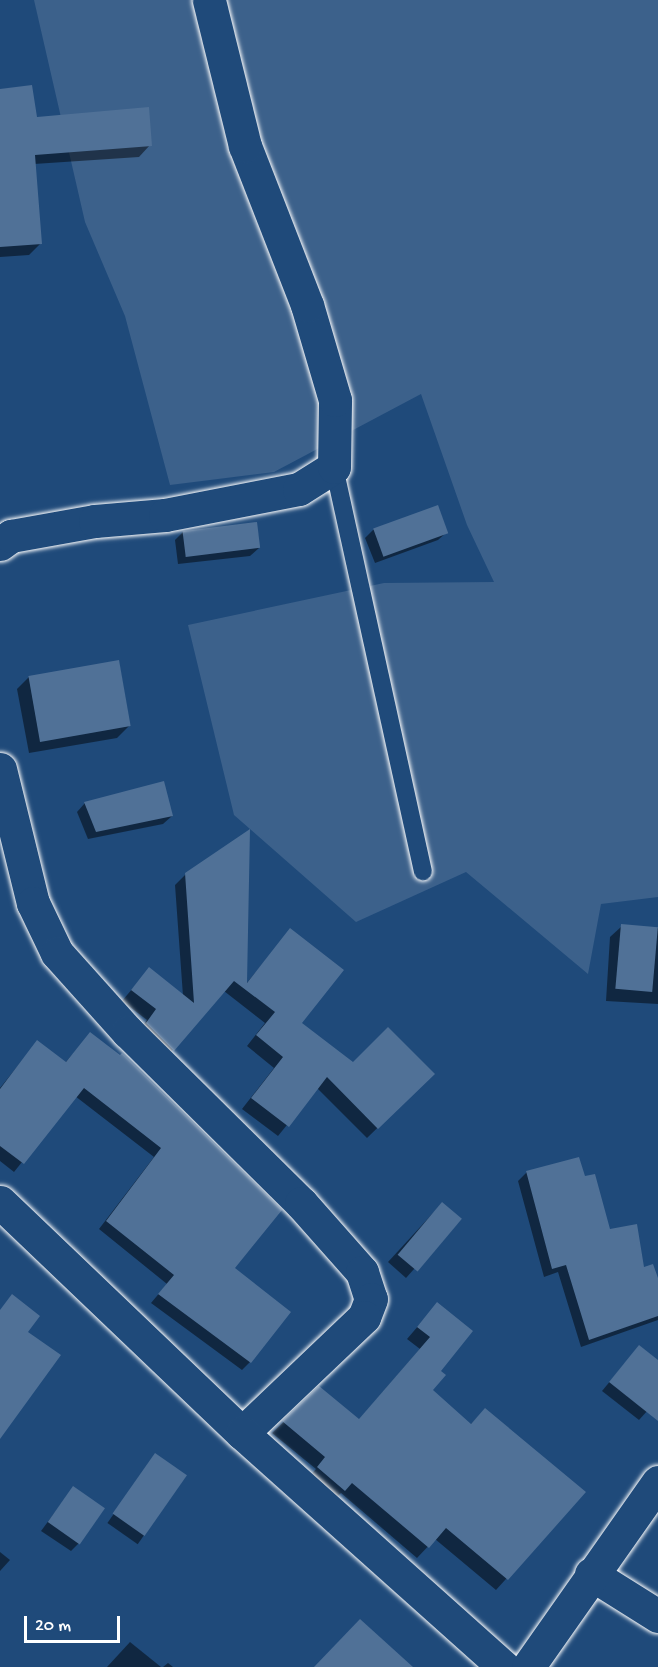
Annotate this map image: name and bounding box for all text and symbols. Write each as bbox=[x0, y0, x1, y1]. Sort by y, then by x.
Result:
scale bar bbox=[27, 1604, 123, 1642]
text: 20 m bbox=[35, 1616, 71, 1637]

